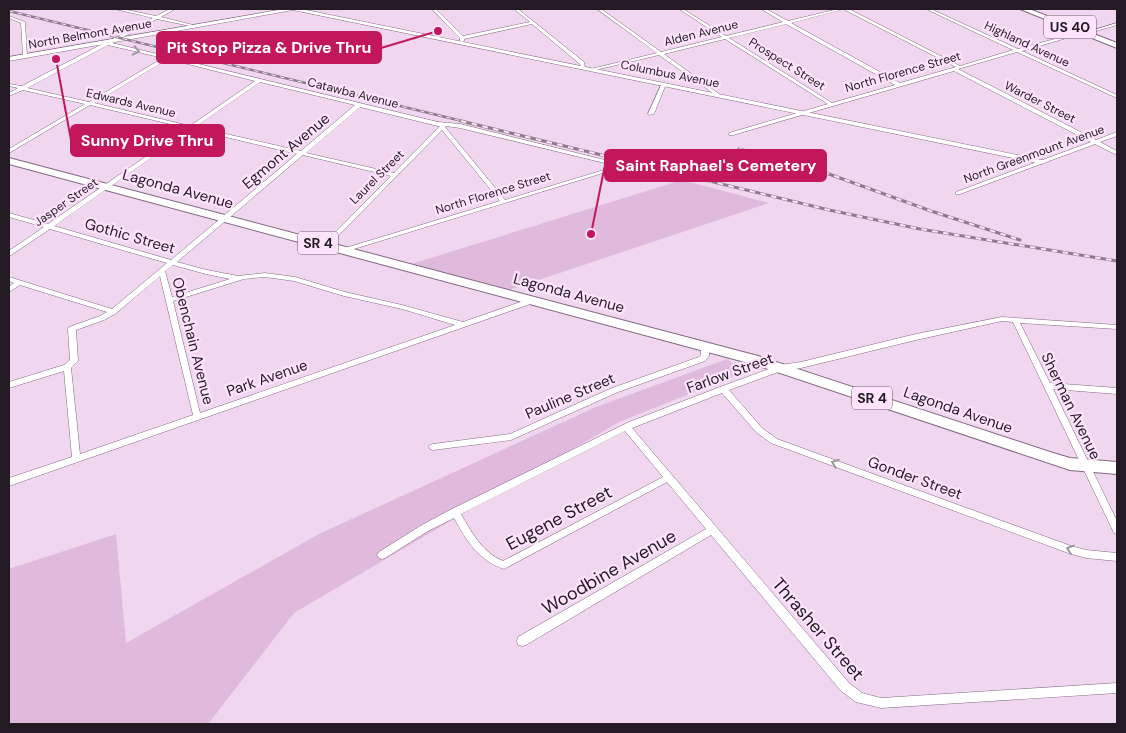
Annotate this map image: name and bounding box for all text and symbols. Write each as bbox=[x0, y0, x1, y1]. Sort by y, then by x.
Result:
street label: North Belmont Avenue bbox=[27, 15, 153, 53]
street label: Alden Avenue bbox=[662, 16, 740, 50]
road number: US 40 bbox=[1044, 16, 1096, 38]
street label: Highland Avenue bbox=[982, 17, 1072, 71]
callout: Pit Stop Pizza & Drive Thru bbox=[157, 32, 381, 63]
street label: Prospect Street bbox=[746, 34, 828, 94]
text: Pit Stop Pizza & Drive Thru bbox=[167, 37, 371, 58]
one-way arrow bbox=[132, 45, 141, 56]
street label: North Florence Street bbox=[843, 48, 963, 96]
street label: Columbus Avenue bbox=[619, 57, 721, 91]
street label: Catawba Avenue bbox=[306, 74, 400, 112]
street label: Warder Street bbox=[1002, 77, 1079, 127]
street label: Edwards Avenue bbox=[85, 85, 178, 121]
street label: Egmont Avenue bbox=[238, 108, 334, 194]
street label: North Greenmount Avenue bbox=[961, 121, 1107, 187]
callout: Sunny Drive Thru bbox=[71, 125, 224, 156]
text: Sunny Drive Thru bbox=[81, 130, 213, 151]
street label: Laurel Street bbox=[346, 146, 408, 208]
callout: Saint Raphael's Cemetery bbox=[605, 150, 826, 181]
text: Saint Raphael's Cemetery bbox=[616, 155, 817, 176]
street label: Lagonda Avenue bbox=[120, 165, 236, 213]
street label: North Florence Street bbox=[433, 168, 553, 218]
street label: Jasper Street bbox=[31, 174, 101, 230]
street label: Gothic Street bbox=[82, 214, 178, 258]
road number: SR 4 bbox=[298, 232, 338, 254]
street label: Lagonda Avenue bbox=[511, 269, 627, 317]
street label: Obenchain Avenue bbox=[167, 275, 219, 407]
street label: Farlow Street bbox=[684, 348, 776, 398]
street label: Sherman Avenue bbox=[1036, 349, 1106, 463]
street label: Park Avenue bbox=[224, 355, 310, 401]
street label: Pauline Street bbox=[522, 368, 618, 424]
street label: Lagonda Avenue bbox=[901, 382, 1015, 438]
road number: SR 4 bbox=[852, 386, 892, 409]
street label: Gonder Street bbox=[865, 452, 965, 504]
one-way arrow bbox=[831, 459, 839, 469]
street label: Eugene Street bbox=[502, 480, 616, 556]
street label: Woodbine Avenue bbox=[538, 524, 680, 620]
one-way arrow bbox=[1066, 545, 1074, 555]
street label: Thrasher Street bbox=[767, 572, 869, 686]

